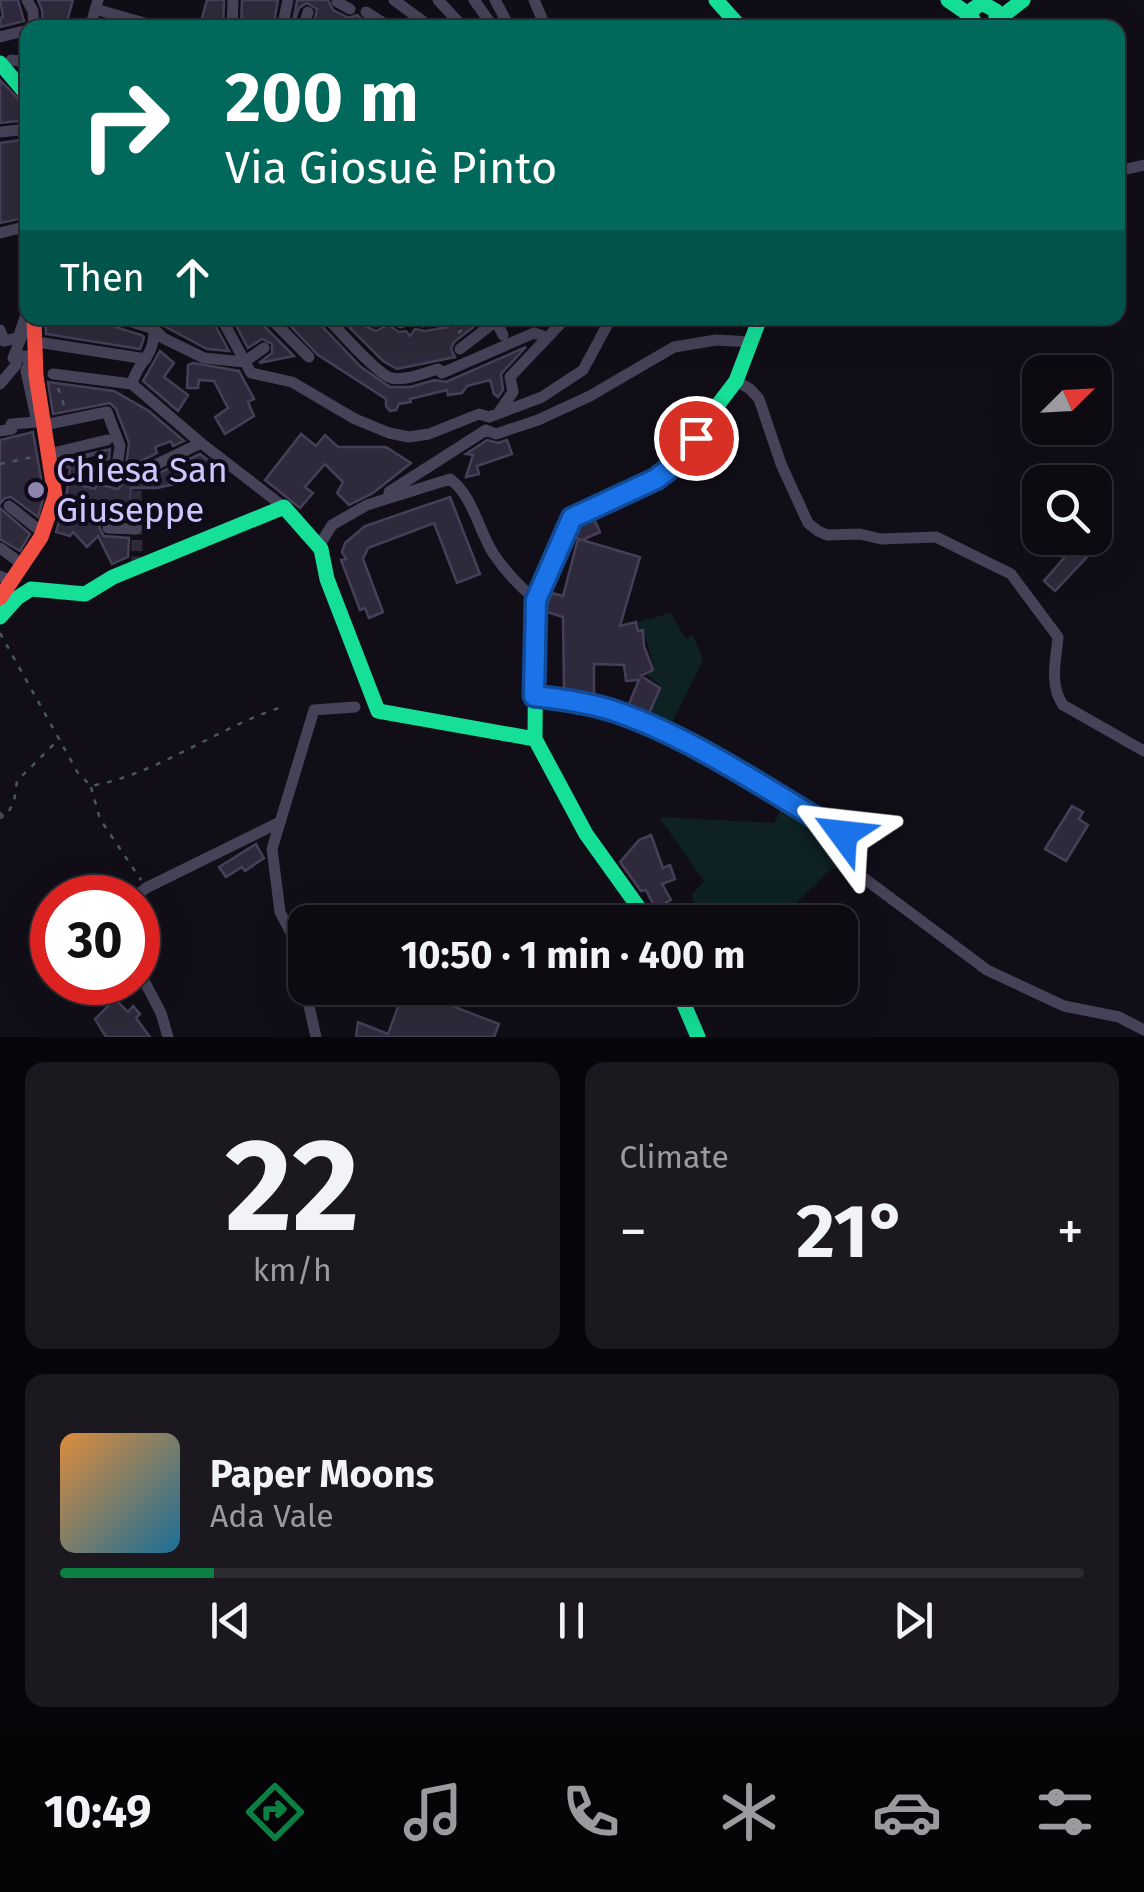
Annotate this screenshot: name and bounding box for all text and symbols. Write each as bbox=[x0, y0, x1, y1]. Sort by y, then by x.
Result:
text: 200 m bbox=[225, 56, 419, 140]
icon: right bbox=[60, 60, 190, 190]
text: Via Giosuè Pinto bbox=[225, 141, 557, 195]
icon: ahead bbox=[165, 250, 220, 305]
text: Then bbox=[60, 255, 145, 301]
north arrow bbox=[1022, 355, 1112, 445]
map controls bbox=[1022, 355, 1112, 555]
pin bbox=[654, 396, 739, 481]
icon: arrive bbox=[669, 411, 724, 466]
place label: Chiesa San Giuseppe bbox=[56, 449, 228, 531]
button: search bbox=[1022, 465, 1112, 555]
marker: Chiesa San Giuseppe bbox=[25, 479, 47, 501]
position arrow bbox=[791, 782, 895, 886]
speed limit sign: 30 bbox=[30, 875, 160, 1005]
text: 10:50 · 1 min · 400 m bbox=[401, 932, 745, 978]
text: 22 bbox=[225, 1108, 359, 1264]
text: Climate bbox=[620, 1138, 729, 1176]
text: 21° bbox=[796, 1187, 907, 1277]
text: − bbox=[620, 1199, 647, 1265]
text: + bbox=[1057, 1199, 1084, 1265]
text: km/h bbox=[253, 1251, 332, 1289]
text: Paper Moons bbox=[210, 1451, 434, 1497]
text: Ada Vale bbox=[210, 1497, 334, 1535]
icon: previous bbox=[203, 1593, 258, 1648]
icon: pause bbox=[544, 1593, 599, 1648]
icon: next bbox=[886, 1593, 941, 1648]
icon: directions bbox=[240, 1777, 310, 1847]
icon: music bbox=[398, 1777, 468, 1847]
icon: phone bbox=[556, 1777, 626, 1847]
icon: climate bbox=[714, 1777, 784, 1847]
icon: car bbox=[872, 1777, 942, 1847]
icon: filters bbox=[1030, 1777, 1100, 1847]
text: 10:49 bbox=[44, 1785, 152, 1839]

